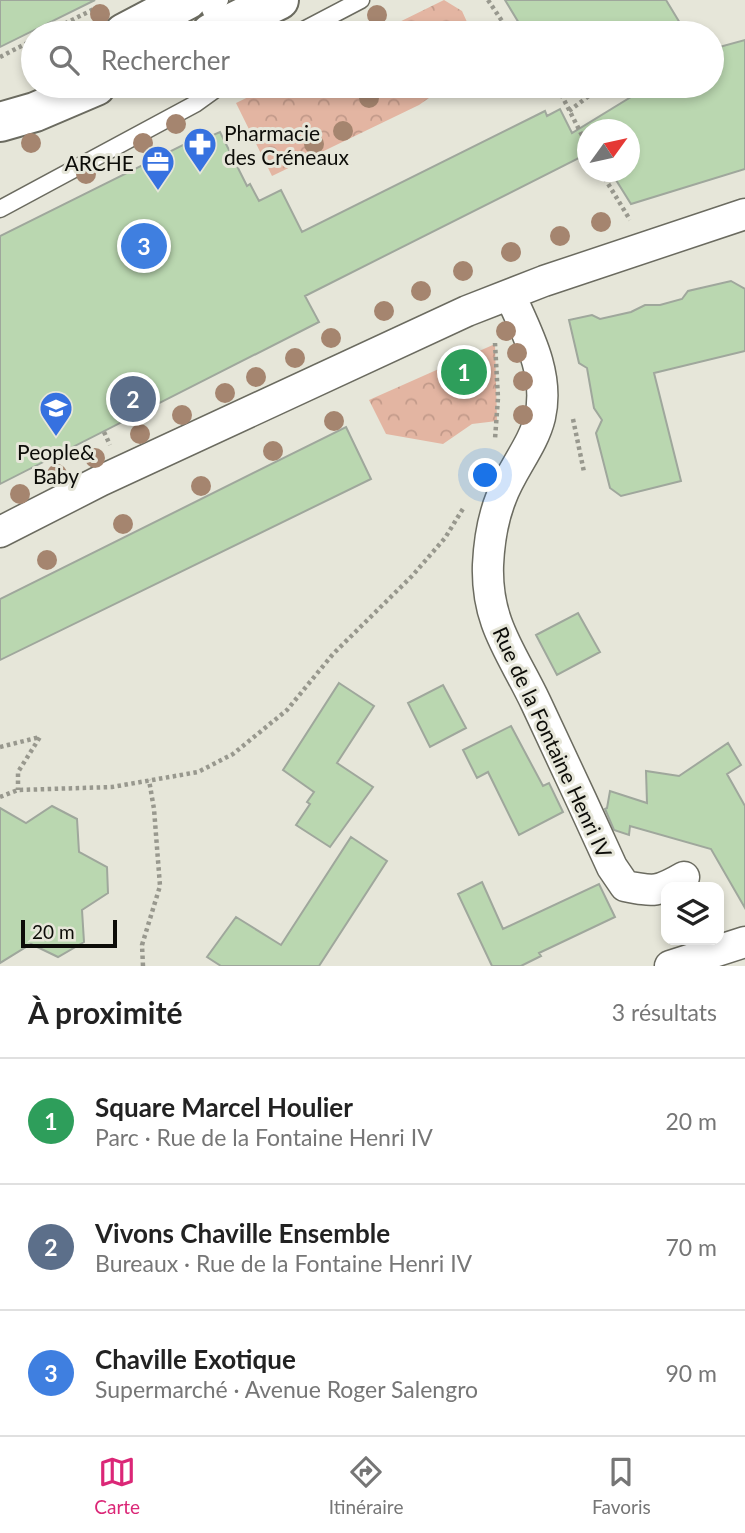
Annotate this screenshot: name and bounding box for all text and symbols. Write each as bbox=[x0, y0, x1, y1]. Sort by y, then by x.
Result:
search box bbox=[21, 21, 724, 98]
icon: search bbox=[45, 41, 83, 79]
text: Rechercher bbox=[101, 44, 230, 76]
north arrow bbox=[577, 119, 640, 182]
place label: Pharmacie des Créneaux bbox=[224, 120, 350, 169]
pharmacy icon: Pharmacie des Créneaux bbox=[181, 125, 219, 174]
office icon: ARCHE bbox=[139, 143, 177, 192]
place label: ARCHE bbox=[65, 150, 134, 175]
pin: 3 bbox=[121, 220, 167, 272]
pin: 1 bbox=[441, 346, 487, 398]
pin: 2 bbox=[110, 373, 156, 425]
school or university icon: People& Baby bbox=[37, 389, 75, 438]
place label: People& Baby bbox=[17, 439, 95, 488]
your location bbox=[468, 458, 502, 492]
street label: Rue de la Fontaine Henri IV bbox=[488, 622, 618, 862]
map controls bbox=[661, 882, 724, 945]
button: layers bbox=[661, 882, 724, 945]
scale bar bbox=[21, 917, 117, 949]
text: 20 m bbox=[32, 920, 75, 943]
text: À proximité bbox=[28, 994, 183, 1030]
text: 3 résultats bbox=[612, 998, 717, 1026]
text: Square Marcel Houlier bbox=[95, 1091, 353, 1123]
text: 1 bbox=[44, 1107, 58, 1135]
text: 20 m bbox=[666, 1107, 717, 1135]
text: Parc · Rue de la Fontaine Henri IV bbox=[95, 1123, 433, 1151]
text: Vivons Chaville Ensemble bbox=[95, 1217, 390, 1249]
text: 2 bbox=[44, 1233, 58, 1261]
text: 70 m bbox=[666, 1233, 717, 1261]
text: Bureaux · Rue de la Fontaine Henri IV bbox=[95, 1249, 472, 1277]
text: Chaville Exotique bbox=[95, 1343, 296, 1375]
text: 3 bbox=[44, 1359, 58, 1387]
text: 90 m bbox=[666, 1359, 717, 1387]
text: Supermarché · Avenue Roger Salengro bbox=[95, 1375, 478, 1403]
tab: Carte bbox=[94, 1453, 140, 1518]
tab: Itinéraire bbox=[329, 1453, 403, 1518]
tab: Favoris bbox=[592, 1453, 651, 1518]

